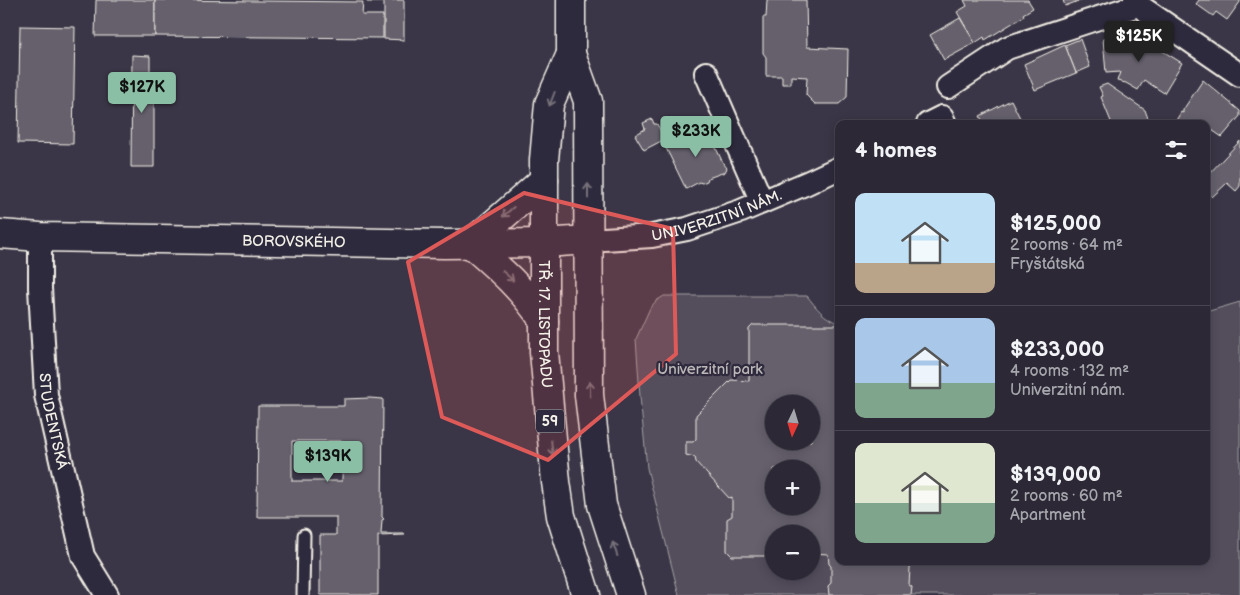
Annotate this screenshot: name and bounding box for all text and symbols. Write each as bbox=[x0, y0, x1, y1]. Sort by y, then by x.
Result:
pin: $125K bbox=[1104, 20, 1174, 63]
text: $125K bbox=[1116, 27, 1162, 46]
pin: $127K bbox=[107, 72, 177, 114]
text: $127K bbox=[119, 78, 165, 97]
one-way arrow bbox=[547, 90, 556, 106]
pin: $233K bbox=[661, 116, 731, 158]
text: $233K bbox=[671, 122, 721, 141]
icon: filters bbox=[1162, 136, 1190, 164]
text: 4 homes bbox=[855, 138, 937, 163]
one-way arrow bbox=[583, 184, 593, 200]
street label: UNIVERZITNÍ NÁM. bbox=[650, 186, 785, 246]
one-way arrow bbox=[501, 206, 514, 218]
text: $125,000 bbox=[1010, 211, 1101, 236]
icon: home bbox=[895, 213, 955, 273]
street label: BOROVSKÉHO bbox=[242, 232, 346, 252]
text: 2 rooms · 64 m² bbox=[1010, 236, 1123, 255]
text: Fryštátská bbox=[1010, 255, 1085, 274]
street label: TŘ. 17. LISTOPADU bbox=[534, 260, 556, 389]
one-way arrow bbox=[501, 270, 514, 282]
text: $233,000 bbox=[1010, 337, 1104, 362]
icon: home bbox=[895, 338, 955, 398]
park label: Univerzitní park bbox=[657, 360, 763, 379]
text: 4 rooms · 132 m² bbox=[1010, 362, 1129, 381]
street label: STUDENTSKÁ bbox=[35, 372, 72, 472]
one-way arrow bbox=[585, 381, 594, 397]
text: Univerzitní nám. bbox=[1010, 381, 1125, 400]
north arrow bbox=[765, 395, 820, 450]
map controls bbox=[765, 395, 820, 580]
road number: 59 bbox=[536, 410, 564, 432]
pin: $139K bbox=[293, 440, 363, 483]
one-way arrow bbox=[548, 440, 557, 456]
text: $139K bbox=[305, 447, 351, 466]
button: + bbox=[765, 460, 820, 515]
text: $139,000 bbox=[1010, 462, 1101, 487]
icon: home bbox=[895, 463, 955, 523]
text: 2 rooms · 60 m² bbox=[1010, 487, 1123, 506]
text: Apartment bbox=[1010, 506, 1086, 525]
button: − bbox=[765, 525, 820, 580]
one-way arrow bbox=[610, 541, 620, 557]

